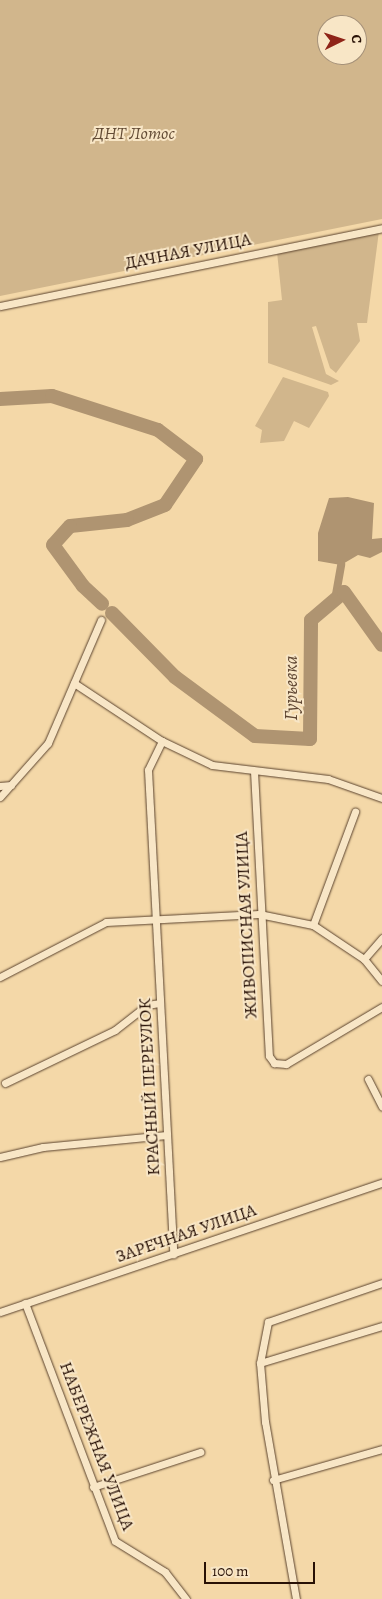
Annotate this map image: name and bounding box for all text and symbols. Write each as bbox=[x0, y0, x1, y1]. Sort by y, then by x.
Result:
north arrow bbox=[317, 15, 367, 65]
text: С bbox=[347, 34, 366, 44]
park label: ДНТ Лотос bbox=[93, 122, 175, 144]
street label: ДАЧНАЯ УЛИЦА bbox=[123, 228, 253, 274]
water label: Гурьевка bbox=[281, 655, 303, 721]
street label: ЖИВОПИСНАЯ УЛИЦА bbox=[230, 831, 262, 1019]
street label: КРАСНЫЙ ПЕРЕУЛОК bbox=[134, 998, 164, 1176]
street label: ЗАРЕЧНАЯ УЛИЦА bbox=[113, 1199, 259, 1267]
street label: НАБЕРЕЖНАЯ УЛИЦА bbox=[55, 1359, 139, 1533]
scale bar bbox=[207, 1552, 318, 1584]
text: 100 m bbox=[212, 1561, 249, 1581]

